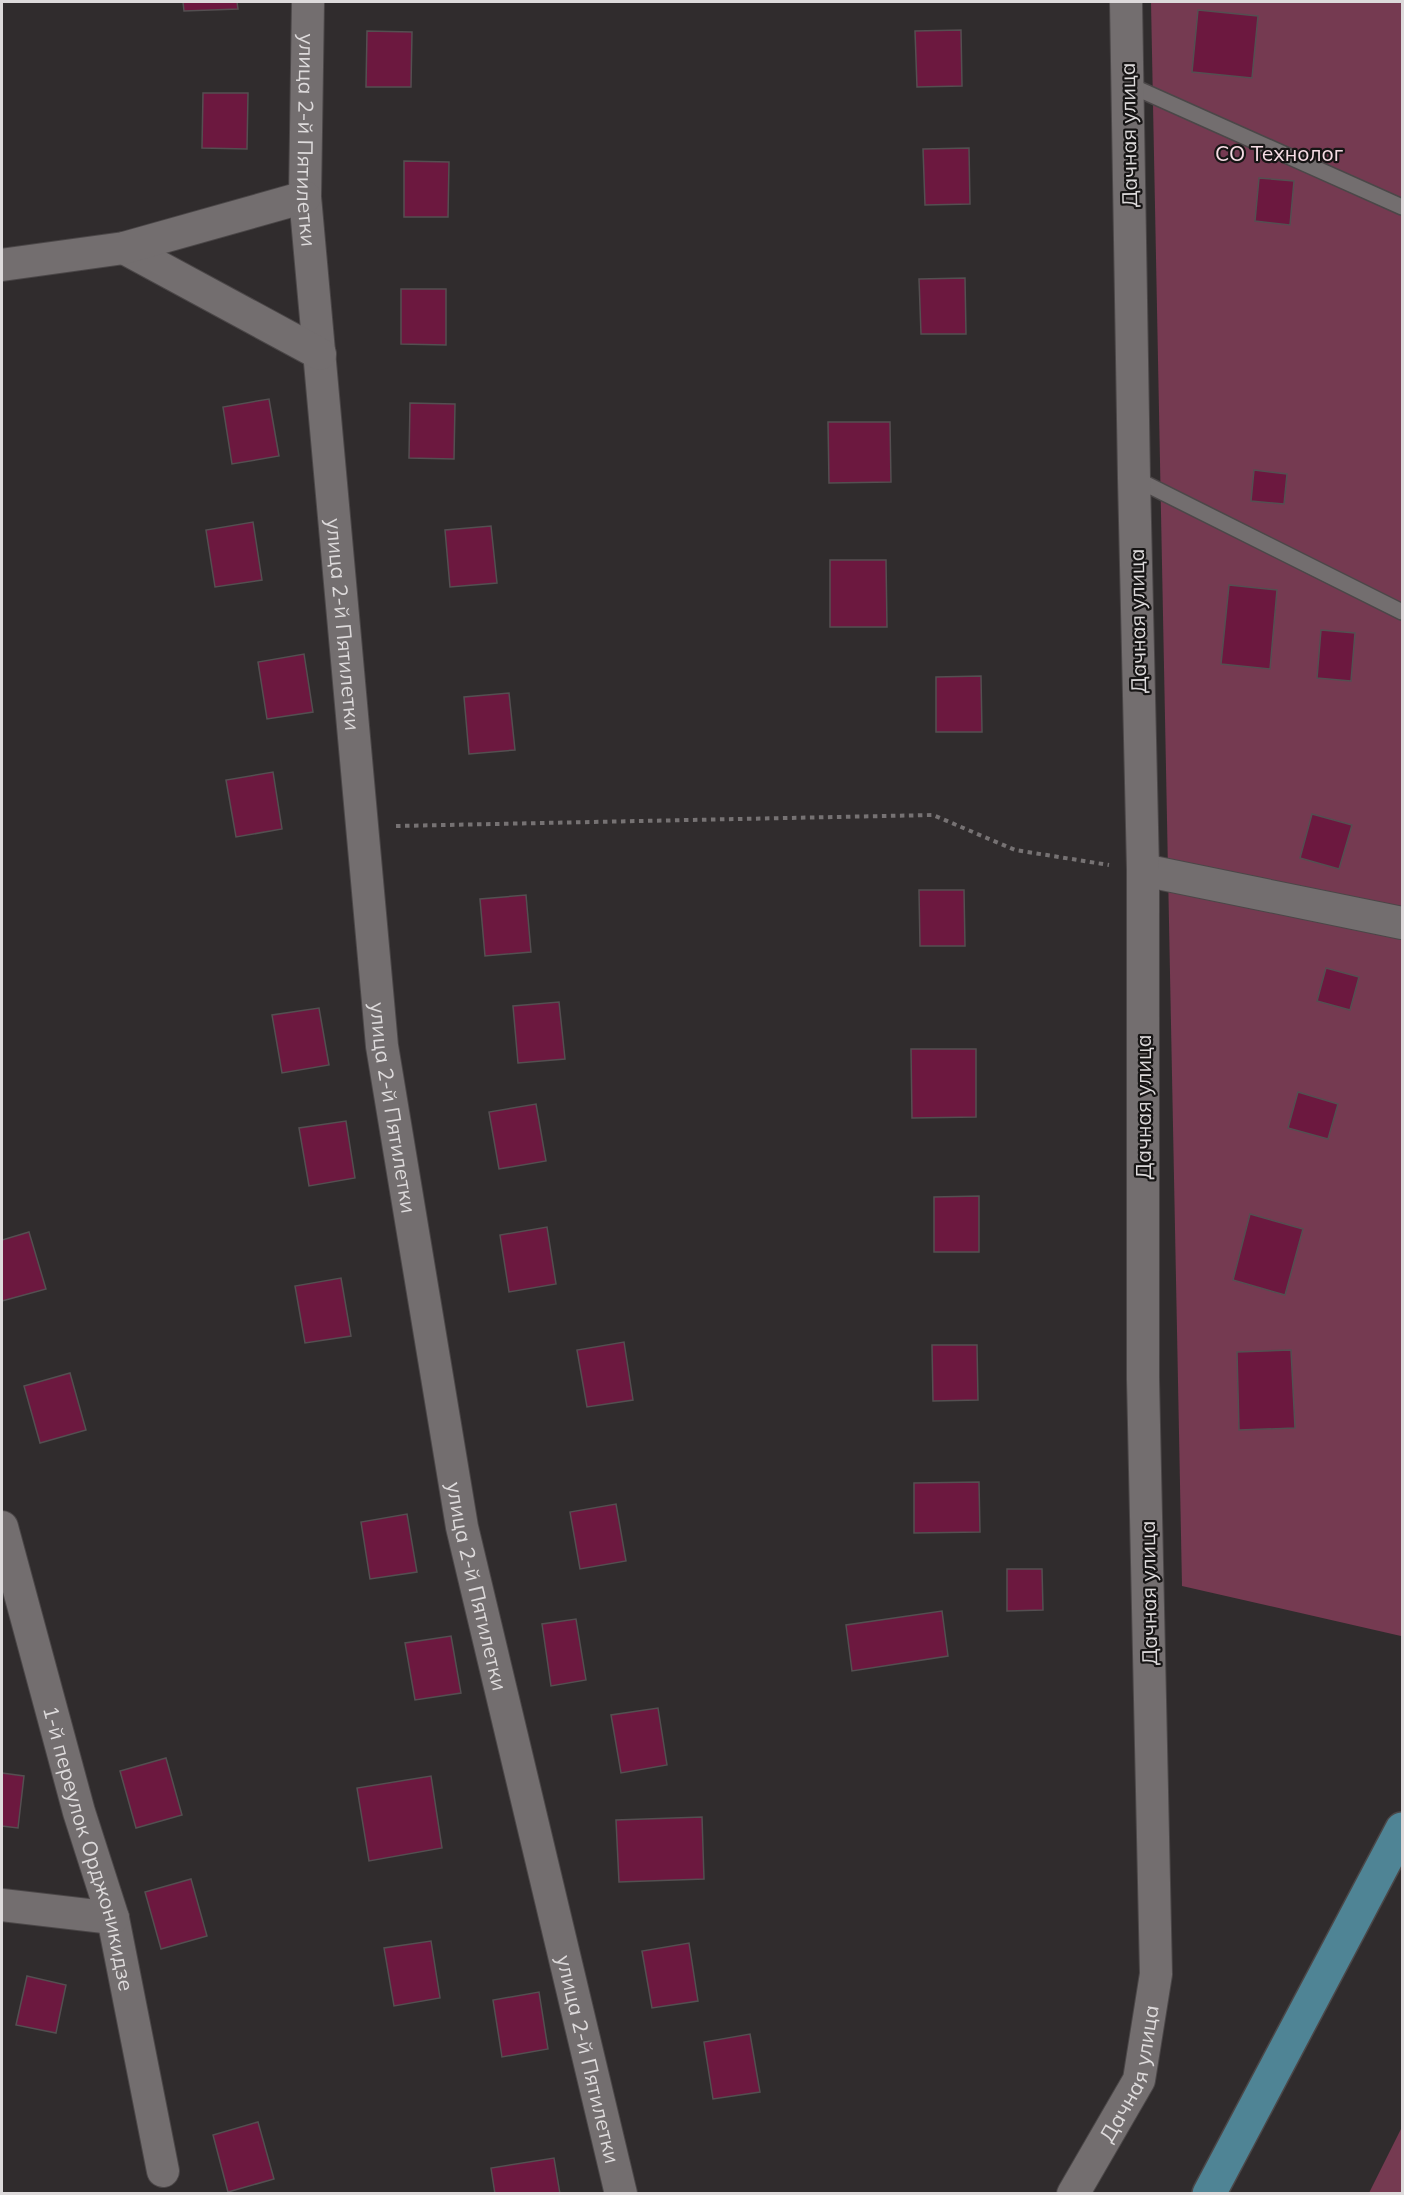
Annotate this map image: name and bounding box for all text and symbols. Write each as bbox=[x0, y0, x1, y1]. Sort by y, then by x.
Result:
street label: улица 2-й Пятилетки bbox=[292, 33, 322, 248]
street label: Дачная улица bbox=[1114, 62, 1142, 208]
park label: СО Технолог bbox=[1215, 140, 1344, 166]
street label: улица 2-й Пятилетки bbox=[321, 517, 366, 732]
street label: Дачная улица bbox=[1123, 548, 1151, 694]
street label: улица 2-й Пятилетки bbox=[365, 1001, 423, 1215]
street label: Дачная улица bbox=[1130, 1034, 1156, 1180]
street label: улица 2-й Пятилетки bbox=[442, 1480, 513, 1693]
street label: Дачная улица bbox=[1134, 1520, 1162, 1666]
street label: 1-й переулок Орджоникидзе bbox=[38, 1703, 140, 1993]
street label: улица 2-й Пятилетки bbox=[551, 1952, 626, 2166]
street label: Дачная улица bbox=[1093, 2003, 1164, 2146]

